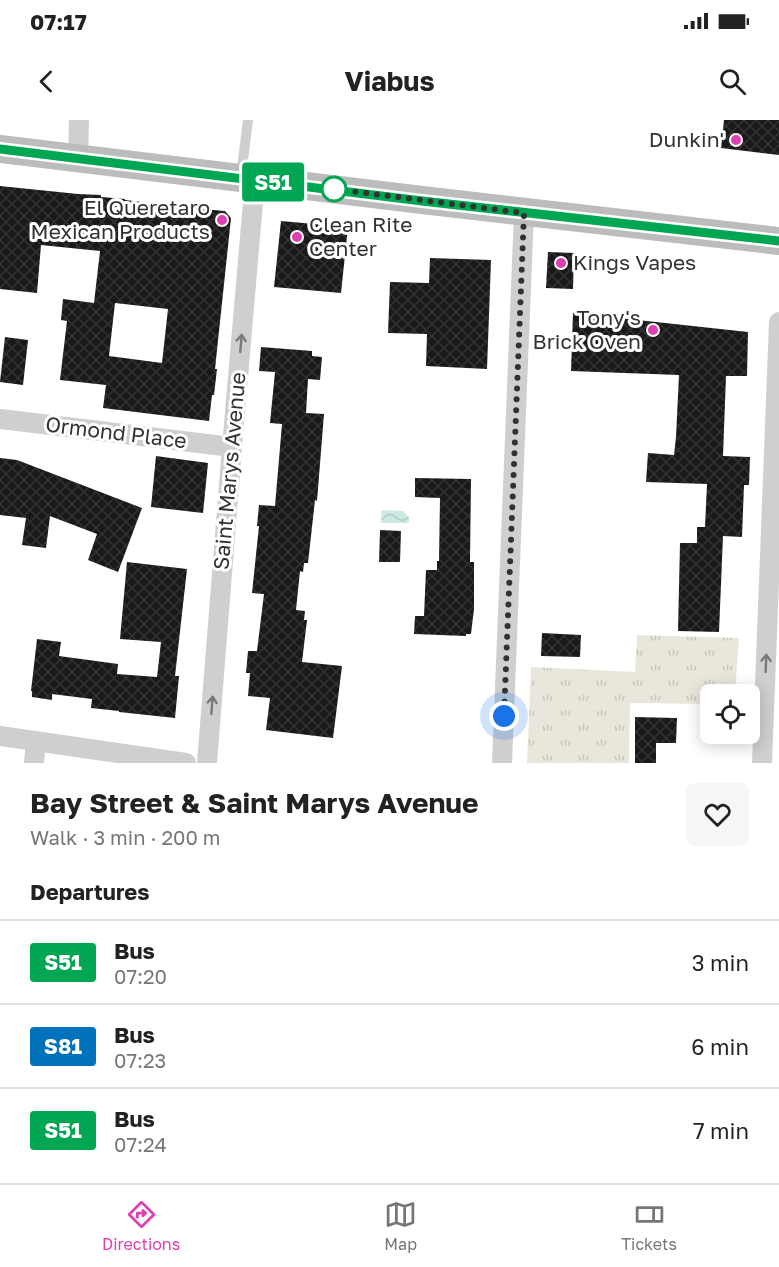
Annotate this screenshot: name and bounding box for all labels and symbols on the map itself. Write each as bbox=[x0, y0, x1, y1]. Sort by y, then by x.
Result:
place label: Dunkin' bbox=[649, 126, 724, 152]
marker: Dunkin' bbox=[729, 133, 743, 147]
line badge: S51 bbox=[238, 162, 308, 202]
unlabelled marker bbox=[321, 176, 347, 202]
place label: El Queretaro Mexican Products bbox=[31, 194, 210, 244]
place label: Clean Rite Center bbox=[309, 211, 413, 261]
marker: El Queretaro Mexican Products bbox=[215, 213, 229, 227]
marker: Clean Rite Center bbox=[290, 230, 304, 244]
place label: Kings Vapes bbox=[573, 249, 696, 275]
marker: Kings Vapes bbox=[554, 256, 568, 270]
place label: Tony's Brick Oven bbox=[533, 304, 641, 354]
marker: Tony's Brick Oven bbox=[646, 323, 660, 337]
one-way arrow bbox=[235, 333, 246, 353]
street label: Saint Marys Avenue bbox=[207, 371, 251, 571]
street label: Ormond Place bbox=[44, 410, 188, 454]
one-way arrow bbox=[761, 653, 772, 673]
one-way arrow bbox=[206, 695, 217, 715]
your location bbox=[489, 701, 519, 731]

